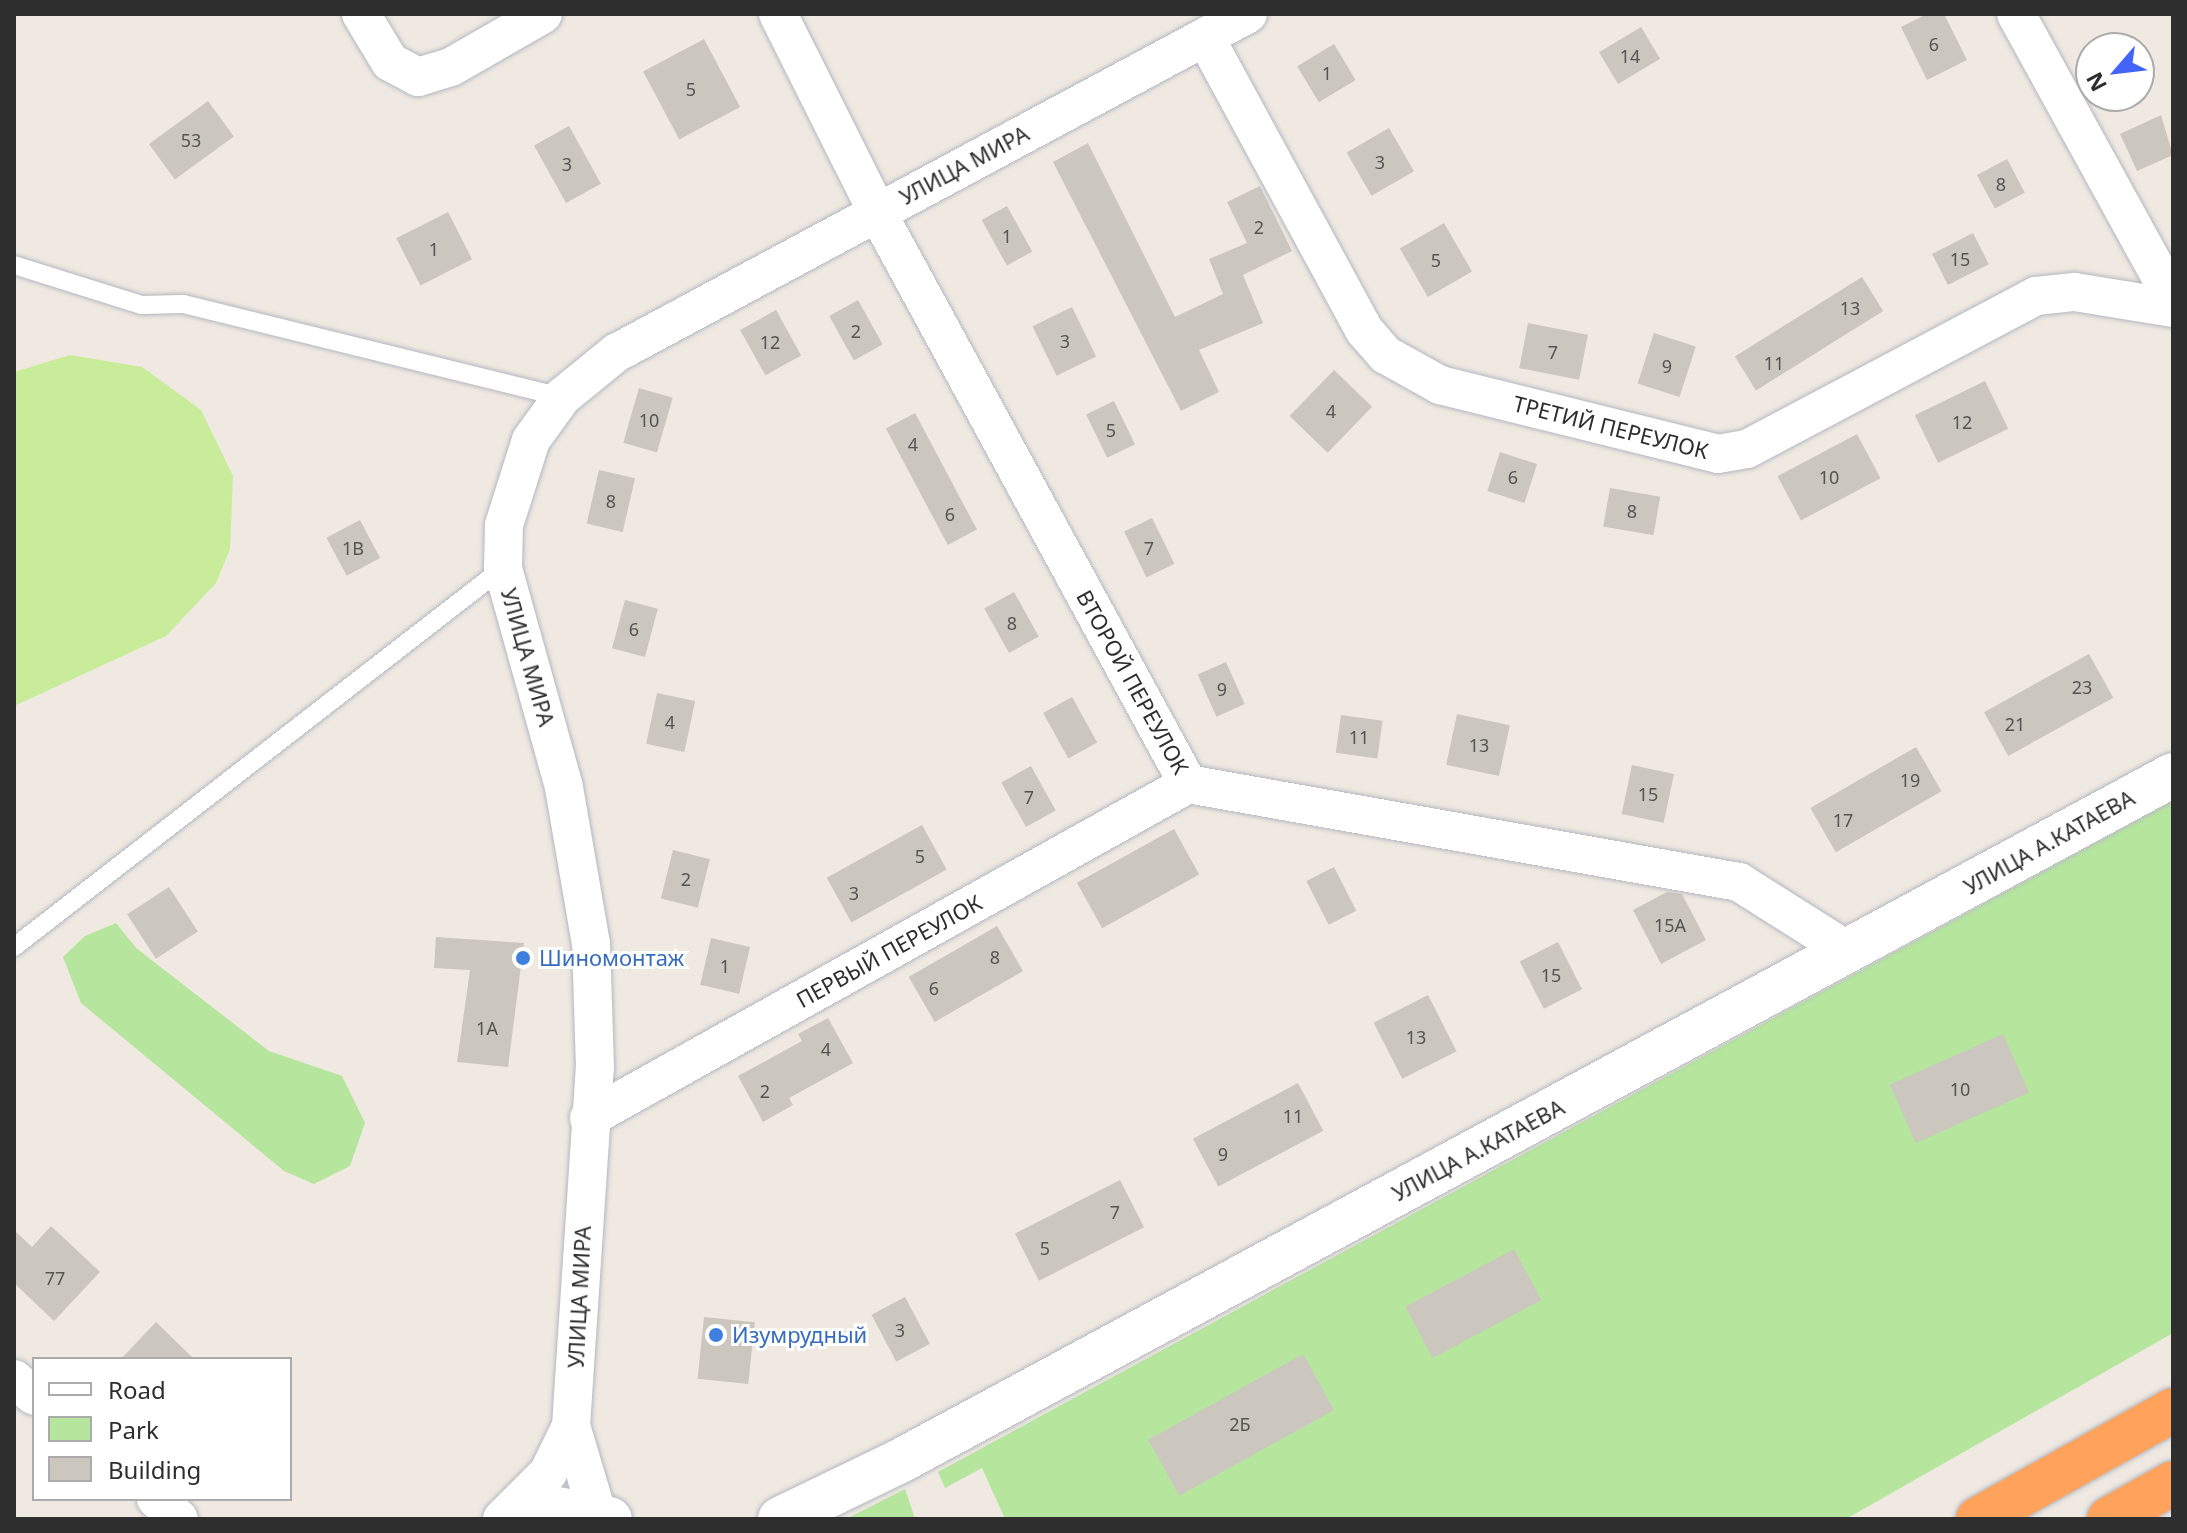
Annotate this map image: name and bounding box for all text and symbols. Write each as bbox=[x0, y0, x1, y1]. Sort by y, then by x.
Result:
north arrow bbox=[2075, 32, 2155, 112]
house number: 6 bbox=[1929, 33, 1939, 55]
house number: 14 bbox=[1620, 45, 1640, 67]
house number: 1 bbox=[1322, 62, 1332, 84]
text: N bbox=[2078, 67, 2113, 97]
house number: 5 bbox=[686, 78, 696, 100]
street label: УЛИЦА МИРА bbox=[895, 120, 1033, 210]
house number: 53 bbox=[181, 129, 201, 151]
house number: 3 bbox=[1375, 151, 1385, 173]
house number: 3 bbox=[562, 153, 572, 175]
house number: 8 bbox=[1996, 173, 2006, 195]
house number: 2 bbox=[1254, 216, 1264, 238]
house number: 1 bbox=[1002, 225, 1012, 247]
house number: 1 bbox=[429, 238, 439, 260]
house number: 15 bbox=[1950, 248, 1970, 270]
house number: 5 bbox=[1431, 249, 1441, 271]
house number: 13 bbox=[1840, 297, 1860, 319]
house number: 2 bbox=[851, 320, 861, 342]
house number: 3 bbox=[1060, 330, 1070, 352]
house number: 12 bbox=[760, 331, 780, 353]
house number: 7 bbox=[1548, 341, 1558, 363]
house number: 11 bbox=[1764, 352, 1784, 374]
house number: 9 bbox=[1662, 355, 1672, 377]
street label: ТРЕТИЙ ПЕРЕУЛОК bbox=[1511, 390, 1711, 464]
house number: 4 bbox=[1326, 400, 1336, 422]
house number: 10 bbox=[639, 409, 659, 431]
house number: 12 bbox=[1952, 411, 1972, 433]
house number: 5 bbox=[1106, 419, 1116, 441]
house number: 4 bbox=[908, 433, 918, 455]
house number: 6 bbox=[1508, 466, 1518, 488]
house number: 10 bbox=[1819, 466, 1839, 488]
house number: 8 bbox=[606, 490, 616, 512]
house number: 8 bbox=[1627, 500, 1637, 522]
house number: 6 bbox=[945, 503, 955, 525]
house number: 1В bbox=[342, 537, 364, 559]
house number: 7 bbox=[1144, 537, 1154, 559]
street label: УЛИЦА МИРА bbox=[496, 585, 560, 729]
street label: ВТОРОЙ ПЕРЕУЛОК bbox=[1071, 585, 1195, 779]
house number: 8 bbox=[1007, 612, 1017, 634]
house number: 6 bbox=[629, 618, 639, 640]
house number: 23 bbox=[2072, 676, 2092, 698]
house number: 9 bbox=[1217, 678, 1227, 700]
house number: 4 bbox=[665, 711, 675, 733]
house number: 21 bbox=[2005, 713, 2025, 735]
house number: 11 bbox=[1349, 726, 1369, 748]
house number: 13 bbox=[1469, 734, 1489, 756]
house number: 19 bbox=[1900, 769, 1920, 791]
house number: 15 bbox=[1638, 783, 1658, 805]
street label: УЛИЦА А.КАТАЕВА bbox=[1959, 784, 2139, 900]
house number: 7 bbox=[1024, 786, 1034, 808]
house number: 17 bbox=[1833, 809, 1853, 831]
house number: 5 bbox=[915, 845, 925, 867]
house number: 2 bbox=[681, 868, 691, 890]
house number: 3 bbox=[849, 882, 859, 904]
street label: ПЕРВЫЙ ПЕРЕУЛОК bbox=[792, 889, 986, 1013]
house number: 15А bbox=[1654, 914, 1686, 936]
place label: Шиномонтаж bbox=[539, 945, 684, 971]
house number: 8 bbox=[990, 946, 1000, 968]
marker: Шиномонтаж bbox=[514, 949, 532, 967]
house number: 1 bbox=[720, 955, 730, 977]
house number: 15 bbox=[1541, 964, 1561, 986]
house number: 6 bbox=[929, 977, 939, 999]
house number: 1А bbox=[476, 1017, 498, 1039]
house number: 13 bbox=[1406, 1026, 1426, 1048]
house number: 4 bbox=[821, 1038, 831, 1060]
house number: 10 bbox=[1950, 1078, 1970, 1100]
house number: 2 bbox=[760, 1080, 770, 1102]
street label: УЛИЦА А.КАТАЕВА bbox=[1387, 1093, 1569, 1207]
house number: 11 bbox=[1283, 1105, 1303, 1127]
house number: 9 bbox=[1218, 1143, 1228, 1165]
house number: 7 bbox=[1110, 1201, 1120, 1223]
street label: УЛИЦА МИРА bbox=[562, 1225, 596, 1369]
house number: 5 bbox=[1040, 1237, 1050, 1259]
house number: 77 bbox=[45, 1267, 65, 1289]
house number: 3 bbox=[895, 1319, 905, 1341]
place label: Изумрудный bbox=[732, 1322, 867, 1348]
marker: Изумрудный bbox=[707, 1326, 725, 1344]
legend bbox=[32, 1357, 292, 1501]
text: Road bbox=[108, 1373, 166, 1406]
text: Park bbox=[108, 1413, 159, 1446]
house number: 2Б bbox=[1229, 1413, 1251, 1435]
text: Building bbox=[108, 1453, 201, 1486]

